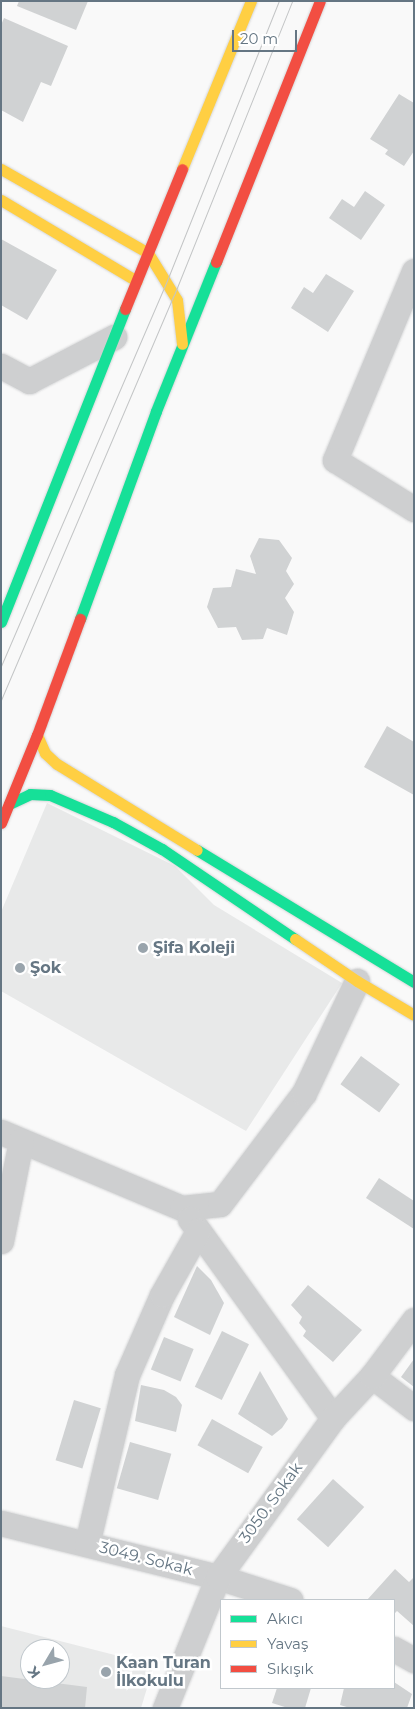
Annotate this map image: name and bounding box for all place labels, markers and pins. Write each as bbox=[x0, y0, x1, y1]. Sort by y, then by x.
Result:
place label: Şifa Koleji bbox=[153, 938, 235, 958]
marker: Şifa Koleji bbox=[137, 942, 149, 954]
place label: Şok bbox=[30, 958, 61, 978]
marker: Şok bbox=[14, 962, 26, 974]
place label: Kaan Turan İlkokulu bbox=[116, 1653, 211, 1691]
marker: Kaan Turan İlkokulu bbox=[100, 1666, 112, 1678]

